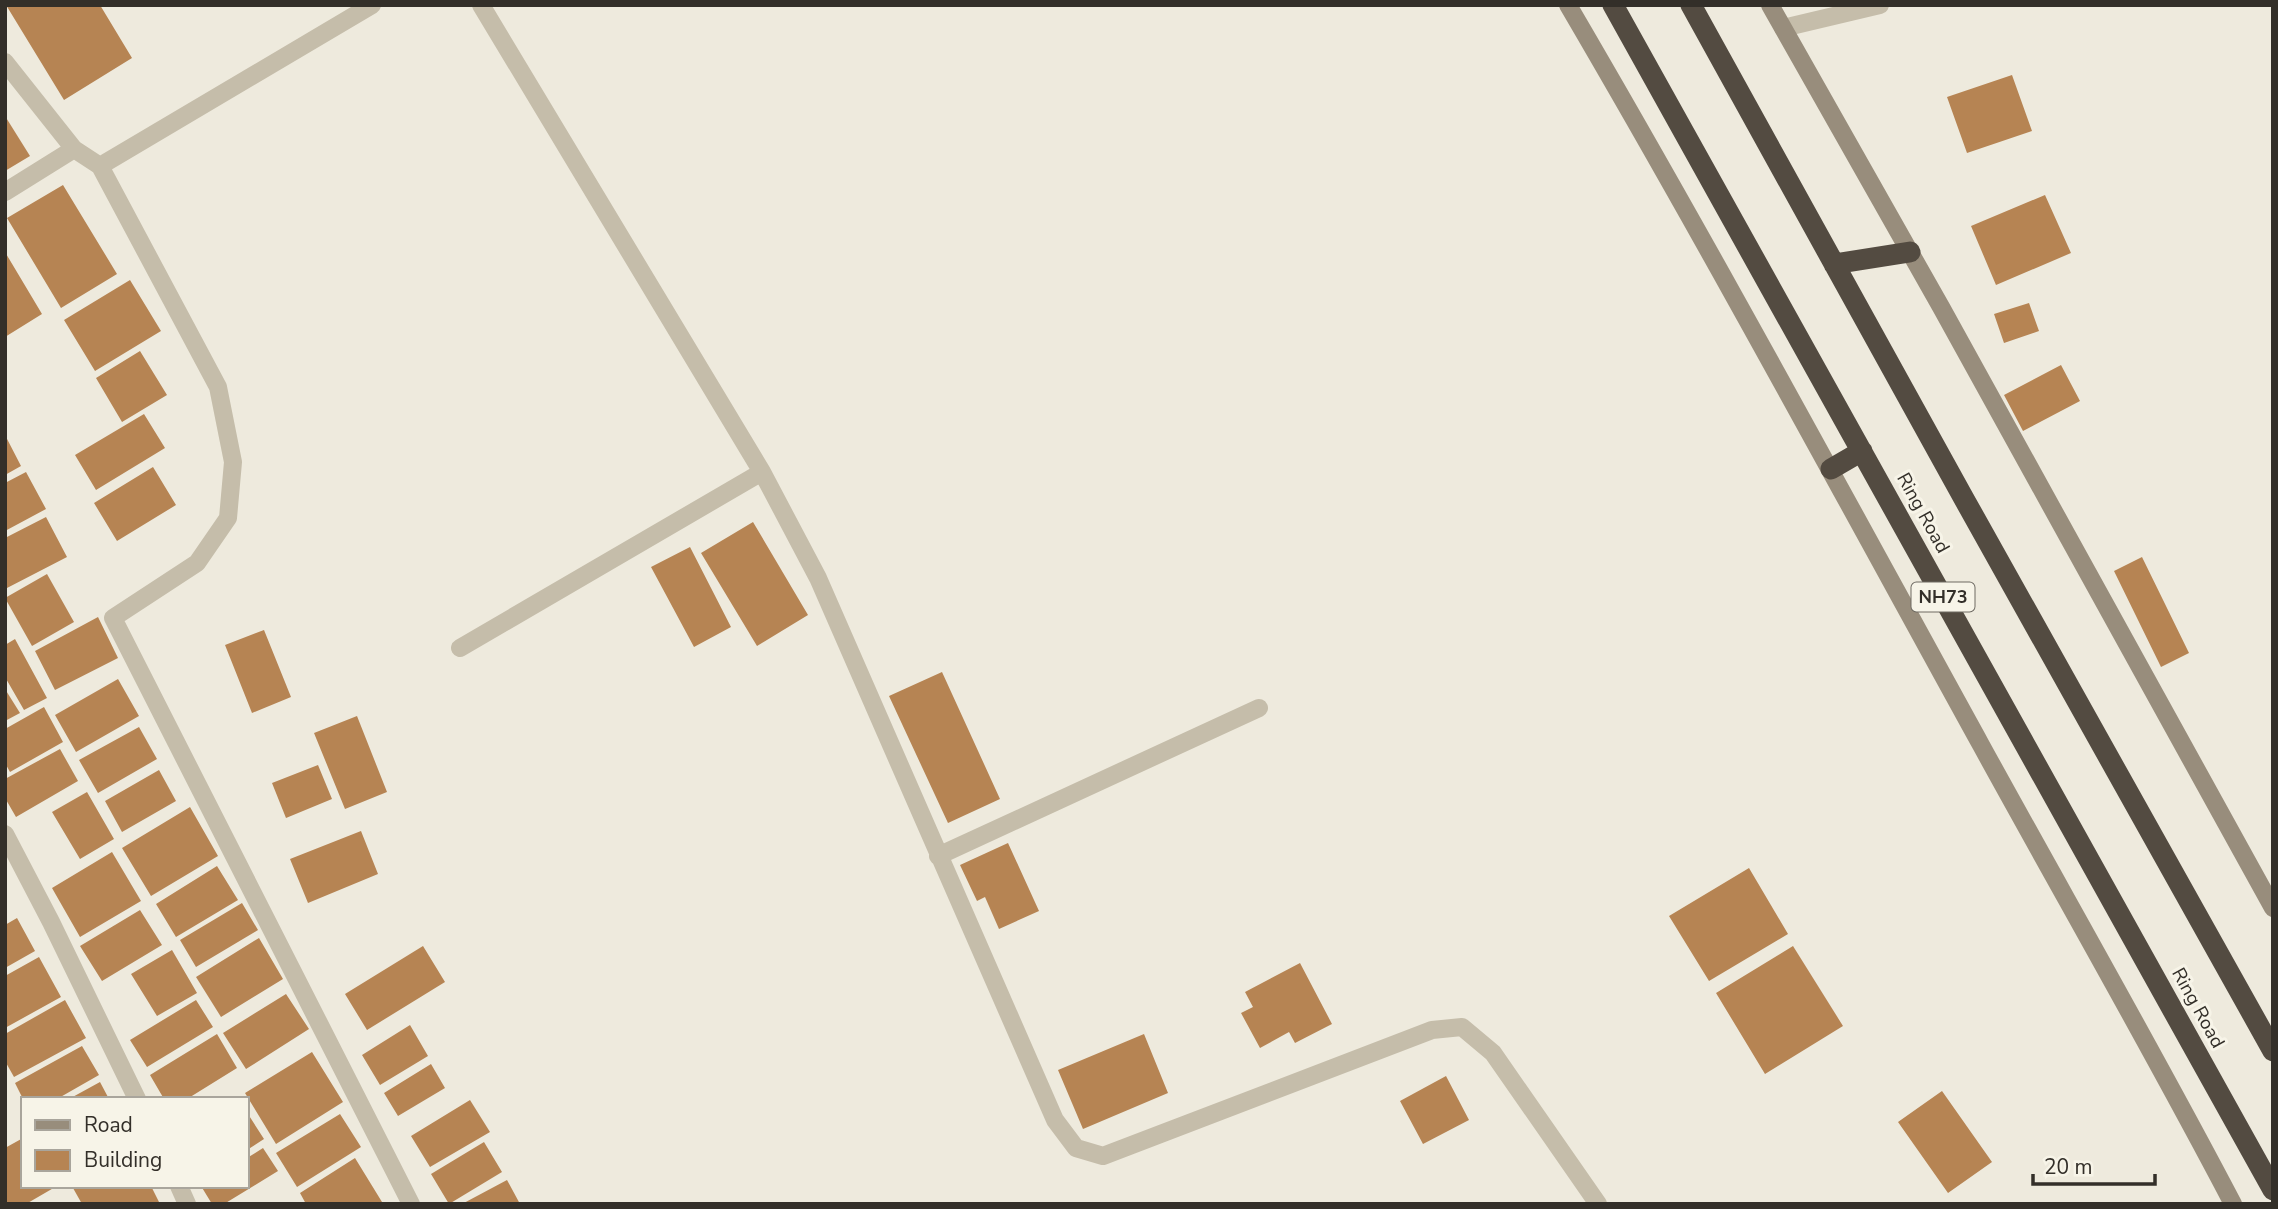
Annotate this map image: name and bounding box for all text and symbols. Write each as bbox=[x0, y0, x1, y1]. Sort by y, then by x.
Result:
street label: Ring Road bbox=[1890, 468, 1956, 558]
road number: NH73 bbox=[1912, 582, 1974, 612]
street label: Ring Road bbox=[2165, 963, 2231, 1053]
legend bbox=[21, 1097, 248, 1188]
text: Road bbox=[84, 1111, 133, 1139]
scale bar bbox=[2033, 1142, 2156, 1186]
text: Building bbox=[84, 1146, 162, 1174]
text: 20 m bbox=[2044, 1153, 2093, 1181]

